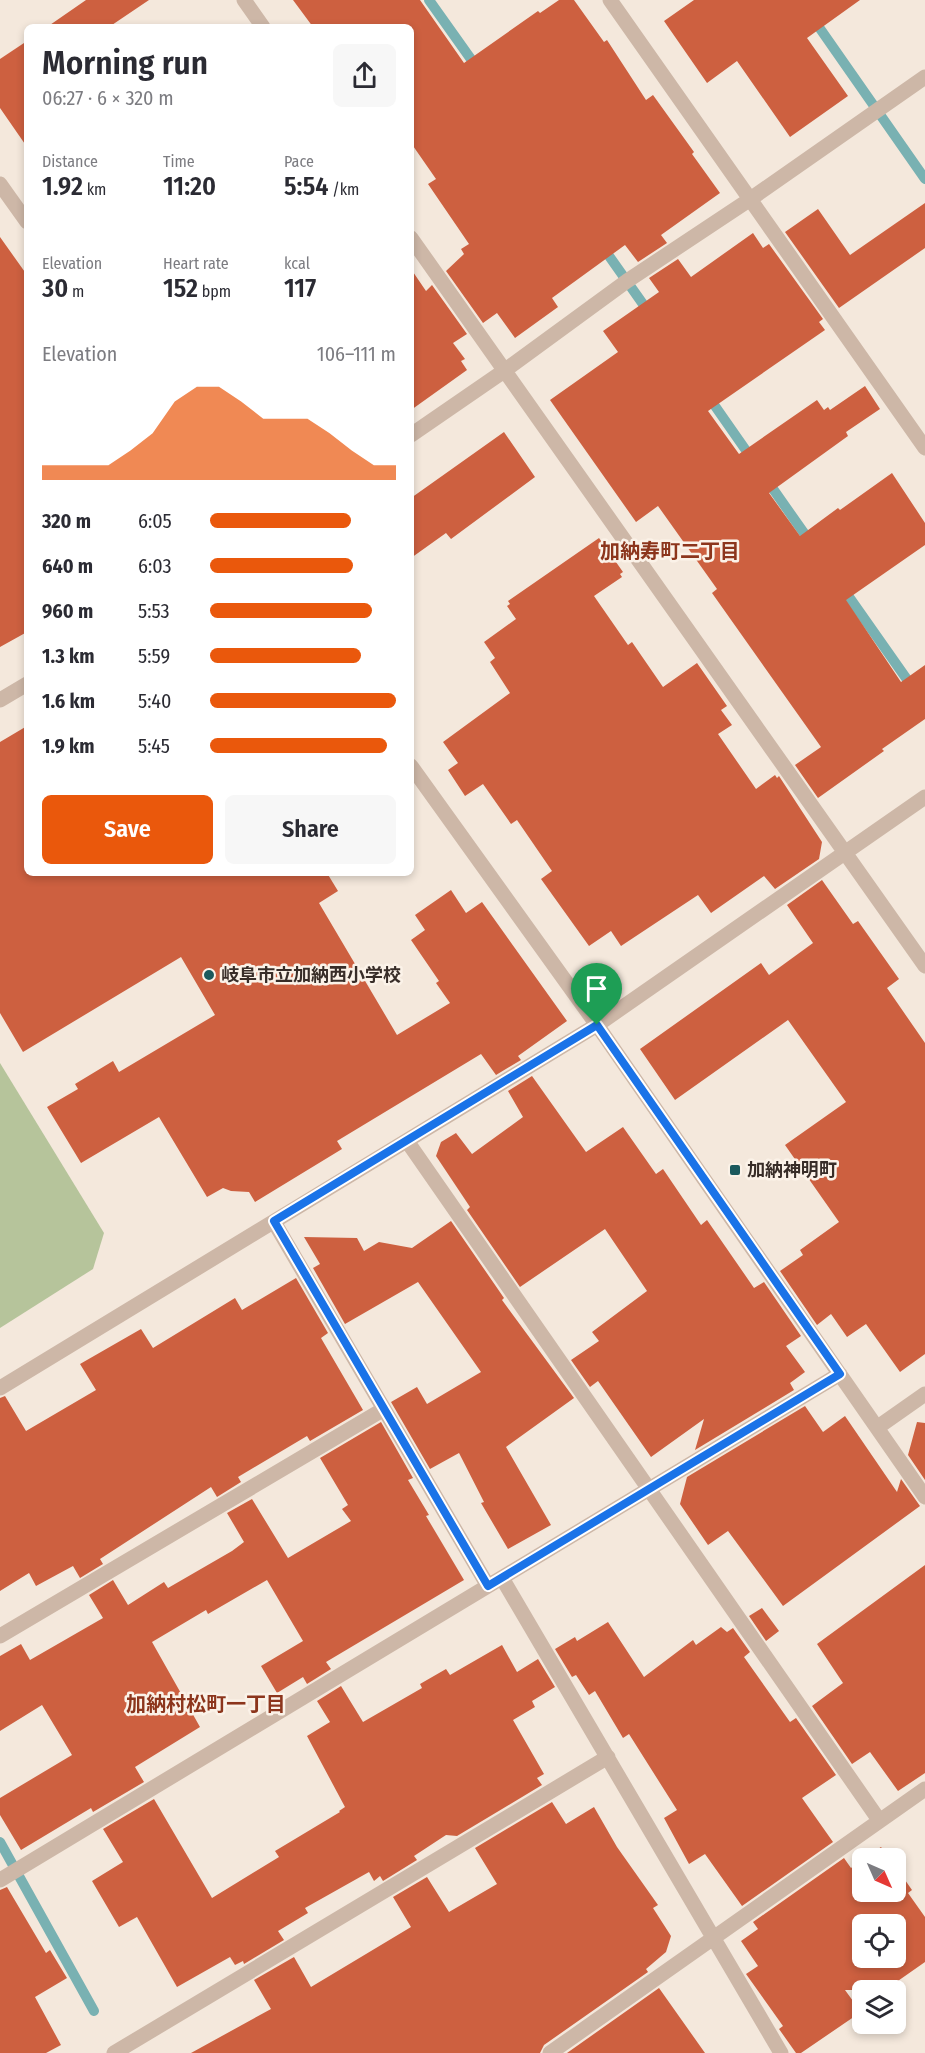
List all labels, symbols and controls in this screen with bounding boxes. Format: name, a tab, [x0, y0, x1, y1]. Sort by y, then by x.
text: Morning run	[42, 43, 208, 83]
button: share	[333, 44, 396, 107]
text: 06:27 · 6 × 320 m	[42, 86, 174, 110]
text: Distance	[42, 152, 98, 171]
text: Time	[163, 152, 195, 171]
text: Pace	[284, 152, 314, 171]
text: 1.92	[42, 171, 83, 202]
text: 11:20	[163, 171, 216, 202]
text: 5:54	[284, 171, 328, 202]
text: km	[83, 180, 106, 199]
text: /km	[328, 180, 359, 199]
text: Elevation	[42, 254, 102, 273]
text: Heart rate	[163, 254, 229, 273]
text: kcal	[284, 254, 310, 273]
text: 30	[42, 273, 68, 304]
text: 152	[163, 273, 198, 304]
text: 117	[284, 273, 316, 304]
text: m	[68, 282, 84, 301]
text: bpm	[198, 282, 231, 301]
text: Elevation	[42, 342, 117, 366]
text: 106–111 m	[317, 342, 396, 366]
text: 320 m	[42, 509, 91, 533]
text: 6:05	[138, 509, 172, 533]
district label: 加納寿町二丁目	[600, 539, 740, 563]
text: 640 m	[42, 554, 93, 578]
text: 6:03	[138, 554, 171, 578]
text: 960 m	[42, 599, 93, 623]
text: 5:53	[138, 599, 170, 623]
text: 1.3 km	[42, 644, 94, 668]
text: 5:59	[138, 644, 170, 668]
text: 1.6 km	[42, 689, 95, 713]
text: 5:40	[138, 689, 171, 713]
text: 1.9 km	[42, 734, 95, 758]
text: 5:45	[138, 734, 170, 758]
button: Save	[42, 795, 213, 864]
button: Share	[225, 795, 396, 864]
pin	[571, 963, 622, 1025]
place label: 岐阜市立加納西小学校	[221, 964, 401, 986]
marker: 岐阜市立加納西小学校	[202, 968, 216, 982]
icon: arrive	[580, 972, 613, 1005]
place label: 加納神明町	[747, 1159, 837, 1181]
marker: 加納神明町	[728, 1163, 742, 1177]
district label: 加納村松町一丁目	[126, 1692, 286, 1716]
north arrow	[852, 1848, 906, 1902]
map controls	[852, 1848, 906, 2034]
button: locate	[852, 1914, 906, 1968]
button: layers	[852, 1980, 906, 2034]

